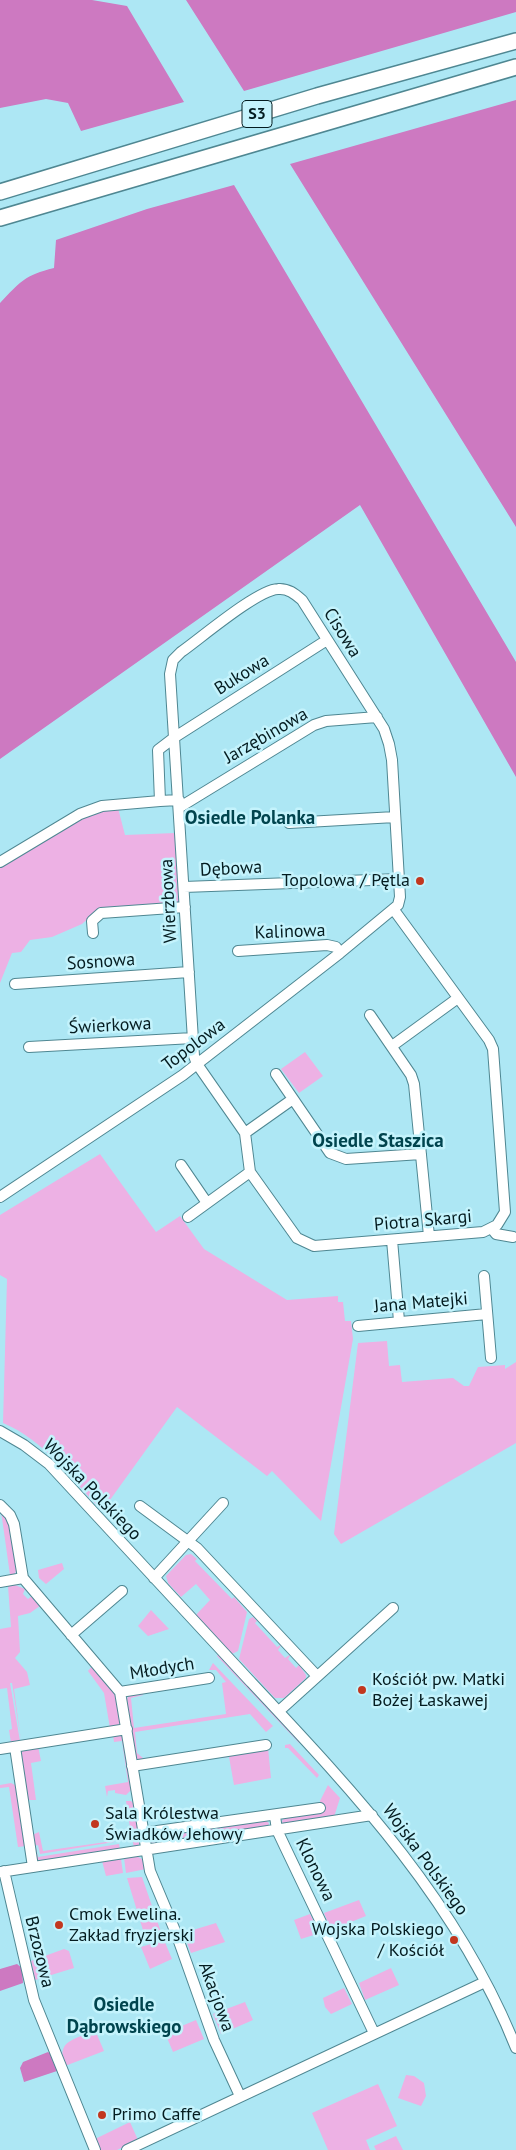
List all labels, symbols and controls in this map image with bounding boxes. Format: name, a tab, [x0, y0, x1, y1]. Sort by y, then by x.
road number: S3	[242, 100, 272, 128]
street label: Cisowa	[318, 604, 366, 662]
street label: Bukowa	[211, 650, 273, 700]
street label: Jarzębinowa	[220, 703, 312, 769]
district label: Osiedle Polanka	[185, 808, 315, 830]
street label: Dębowa	[199, 857, 263, 881]
street label: Wierzbowa	[156, 858, 182, 944]
place label: Topolowa / Pętla	[282, 870, 410, 892]
marker: Topolowa / Pętla	[414, 875, 426, 887]
street label: Kalinowa	[254, 920, 326, 944]
street label: Sosnowa	[66, 949, 136, 975]
street label: Świerkowa	[68, 1013, 152, 1039]
street label: Topolowa	[158, 1014, 230, 1076]
district label: Osiedle Staszica	[312, 1131, 444, 1153]
street label: Piotra Skargi	[373, 1206, 473, 1236]
street label: Jana Matejki	[373, 1288, 469, 1318]
street label: Wojska Polskiego	[38, 1435, 146, 1545]
street label: Młodych	[128, 1653, 196, 1685]
place label: Kościół pw. Matki Bożej Łaskawej	[372, 1669, 505, 1712]
marker: Kościół pw. Matki Bożej Łaskawej	[356, 1684, 368, 1696]
street label: Wojska Polskiego	[377, 1800, 473, 1920]
place label: Sala Królestwa Świadków Jehowy	[105, 1803, 243, 1846]
marker: Sala Królestwa Świadków Jehowy	[89, 1818, 101, 1830]
street label: Klonowa	[291, 1835, 339, 1905]
place label: Cmok Ewelina. Zakład fryzjerski	[69, 1904, 194, 1946]
street label: Brzozowa	[20, 1914, 58, 1990]
marker: Cmok Ewelina. Zakład fryzjerski	[53, 1919, 65, 1931]
place label: Wojska Polskiego / Kościół	[312, 1919, 444, 1962]
marker: Wojska Polskiego / Kościół	[448, 1934, 460, 1946]
street label: Akacjowa	[193, 1959, 239, 2035]
district label: Osiedle Dąbrowskiego	[67, 1995, 181, 2039]
place label: Primo Caffe	[112, 2104, 201, 2126]
marker: Primo Caffe	[96, 2109, 108, 2121]

